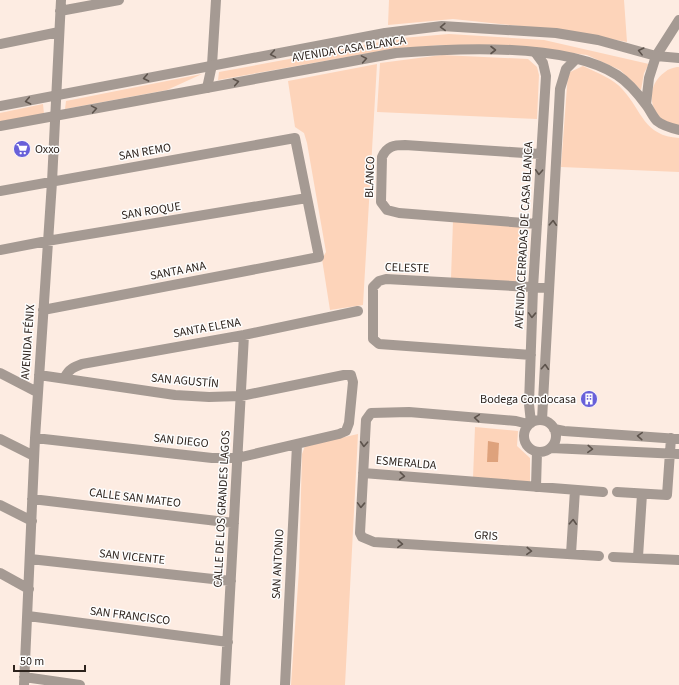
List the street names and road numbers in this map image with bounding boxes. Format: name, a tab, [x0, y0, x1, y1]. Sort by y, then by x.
street label: AVENIDA CASA BLANCA	[291, 32, 408, 66]
street label: SAN REMO	[117, 139, 173, 165]
street label: AVENIDA CERRADAS DE CASA BLANCA	[511, 141, 537, 329]
street label: BLANCO	[361, 156, 379, 198]
street label: SAN ROQUE	[120, 198, 182, 224]
street label: SANTA ANA	[149, 257, 208, 285]
street label: CELESTE	[385, 259, 429, 277]
street label: AVENIDA FÉNIX	[17, 304, 39, 380]
street label: SANTA ELENA	[172, 314, 243, 342]
street label: SAN AGUSTÍN	[150, 370, 220, 392]
street label: SAN DIEGO	[153, 430, 209, 452]
street label: CALLE DE LOS GRANDES LAGOS	[209, 430, 235, 588]
street label: ESMERALDA	[375, 452, 437, 474]
street label: CALLE SAN MATEO	[88, 484, 182, 512]
street label: GRIS	[474, 527, 498, 545]
street label: SAN ANTONIO	[268, 528, 288, 600]
street label: SAN VICENTE	[98, 545, 166, 569]
street label: SAN FRANCISCO	[89, 603, 171, 629]

